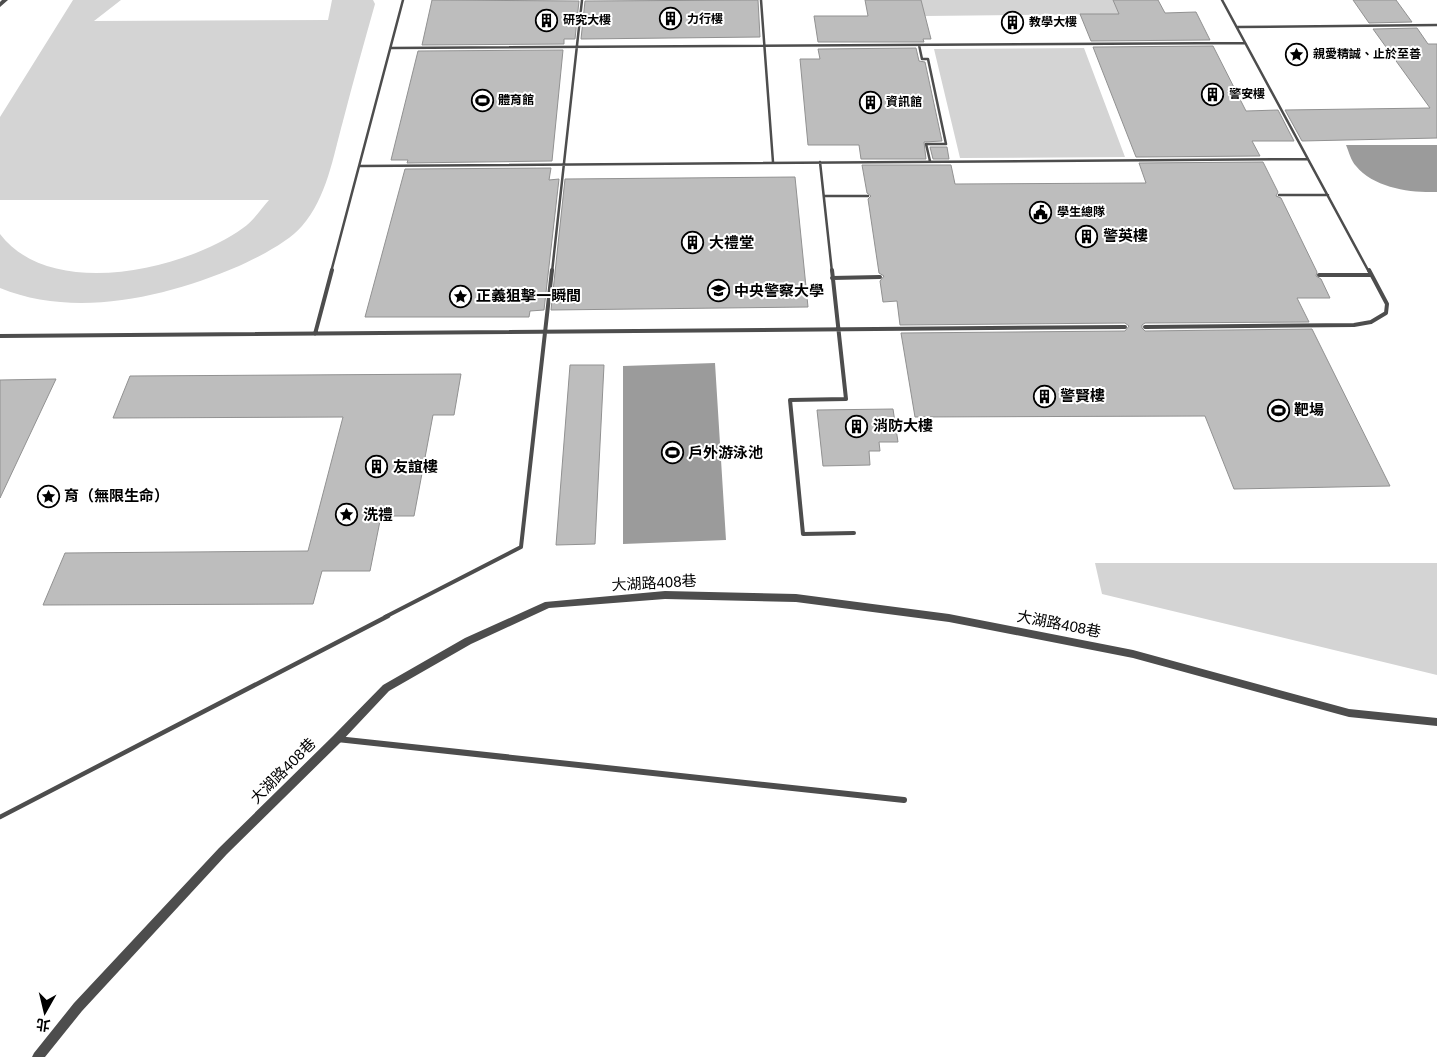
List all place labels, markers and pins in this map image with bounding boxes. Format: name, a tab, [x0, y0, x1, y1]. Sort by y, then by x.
building icon: 力行樓	[659, 7, 683, 31]
building icon: 研究大樓	[535, 8, 559, 32]
building icon: 教學大樓	[1001, 10, 1025, 34]
place label: 力行樓	[687, 12, 723, 26]
place label: 研究大樓	[563, 13, 611, 27]
place label: 教學大樓	[1029, 15, 1077, 29]
place icon: 親愛精誠、止於至善	[1285, 42, 1309, 66]
place label: 親愛精誠、止於至善	[1313, 47, 1421, 61]
building icon: 警安樓	[1201, 82, 1225, 106]
place label: 警安樓	[1229, 87, 1265, 101]
sports icon: 體育館	[470, 88, 494, 112]
building icon: 資訊館	[858, 90, 882, 114]
place label: 體育館	[498, 93, 534, 107]
place label: 資訊館	[886, 95, 922, 109]
public building icon: 學生總隊	[1029, 200, 1053, 224]
place label: 學生總隊	[1057, 205, 1105, 219]
building icon: 警英樓	[1075, 224, 1099, 248]
place label: 警英樓	[1103, 227, 1148, 244]
building icon: 大禮堂	[681, 231, 705, 255]
place label: 大禮堂	[709, 234, 754, 251]
school or university icon: 中央警察大學	[706, 279, 730, 303]
place label: 中央警察大學	[734, 282, 824, 299]
place icon: 正義狙擊一瞬間	[448, 284, 472, 308]
place label: 正義狙擊一瞬間	[476, 287, 581, 304]
building icon: 警賢樓	[1032, 384, 1056, 408]
place label: 警賢樓	[1060, 387, 1105, 404]
sports icon: 靶場	[1266, 398, 1290, 422]
place label: 靶場	[1294, 401, 1324, 418]
building icon: 消防大樓	[845, 414, 869, 438]
place label: 消防大樓	[873, 417, 933, 434]
sports icon: 戶外游泳池	[660, 441, 684, 465]
place label: 戶外游泳池	[688, 444, 763, 461]
building icon: 友誼樓	[365, 455, 389, 479]
place label: 友誼樓	[393, 458, 438, 475]
place icon: 育（無限生命）	[36, 484, 60, 508]
place label: 育（無限生命）	[64, 487, 169, 504]
place icon: 洗禮	[335, 503, 359, 527]
place label: 洗禮	[363, 506, 393, 523]

